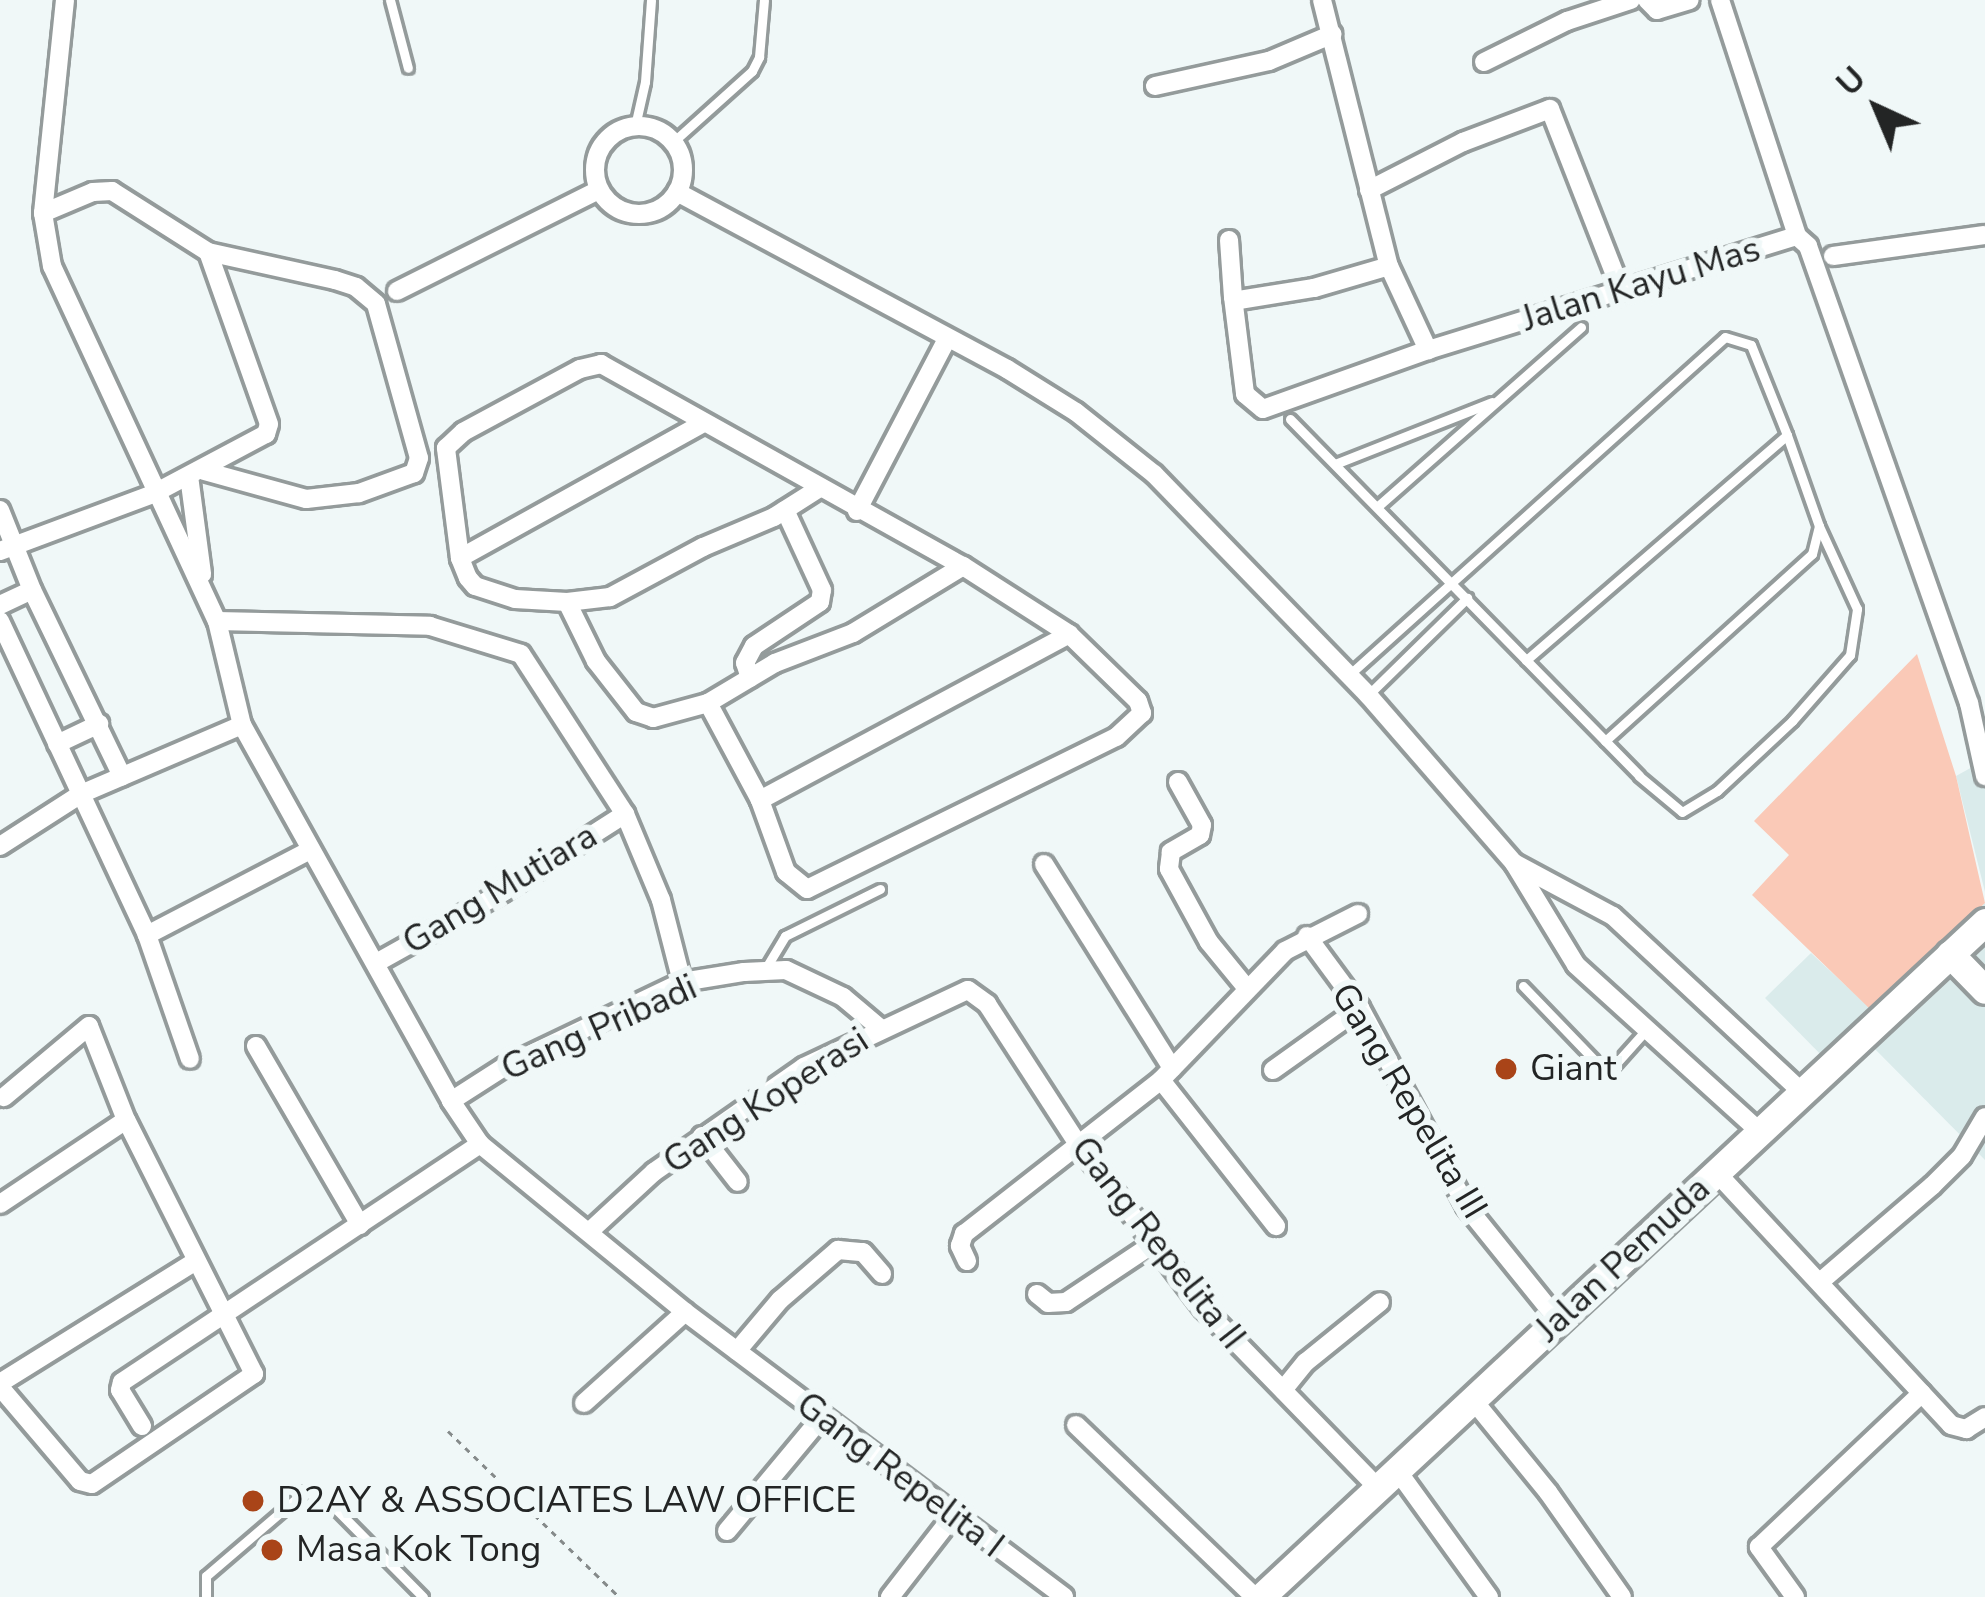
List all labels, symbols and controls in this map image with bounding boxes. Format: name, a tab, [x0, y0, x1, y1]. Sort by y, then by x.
north arrow	[1817, 48, 1937, 168]
text: U	[1827, 57, 1876, 106]
street label: Jalan Kayu Mas	[1517, 227, 1765, 341]
street label: Gang Mutiara	[395, 814, 605, 964]
street label: Gang Pribadi	[495, 966, 703, 1090]
street label: Gang Repelita III	[1322, 976, 1496, 1226]
street label: Gang Koperasi	[655, 1019, 877, 1183]
place label: Giant	[1530, 1047, 1617, 1091]
marker: Giant	[1493, 1056, 1519, 1082]
street label: Gang Repelita II	[1062, 1128, 1254, 1358]
street label: Jalan Pemuda	[1527, 1167, 1719, 1351]
street label: Gang Repelita I	[788, 1383, 1012, 1567]
place label: D2AY & ASSOCIATES LAW OFFICE	[277, 1479, 856, 1523]
marker: D2AY & ASSOCIATES LAW OFFICE	[240, 1488, 266, 1514]
place label: Masa Kok Tong	[296, 1528, 541, 1572]
marker: Masa Kok Tong	[259, 1537, 285, 1563]

